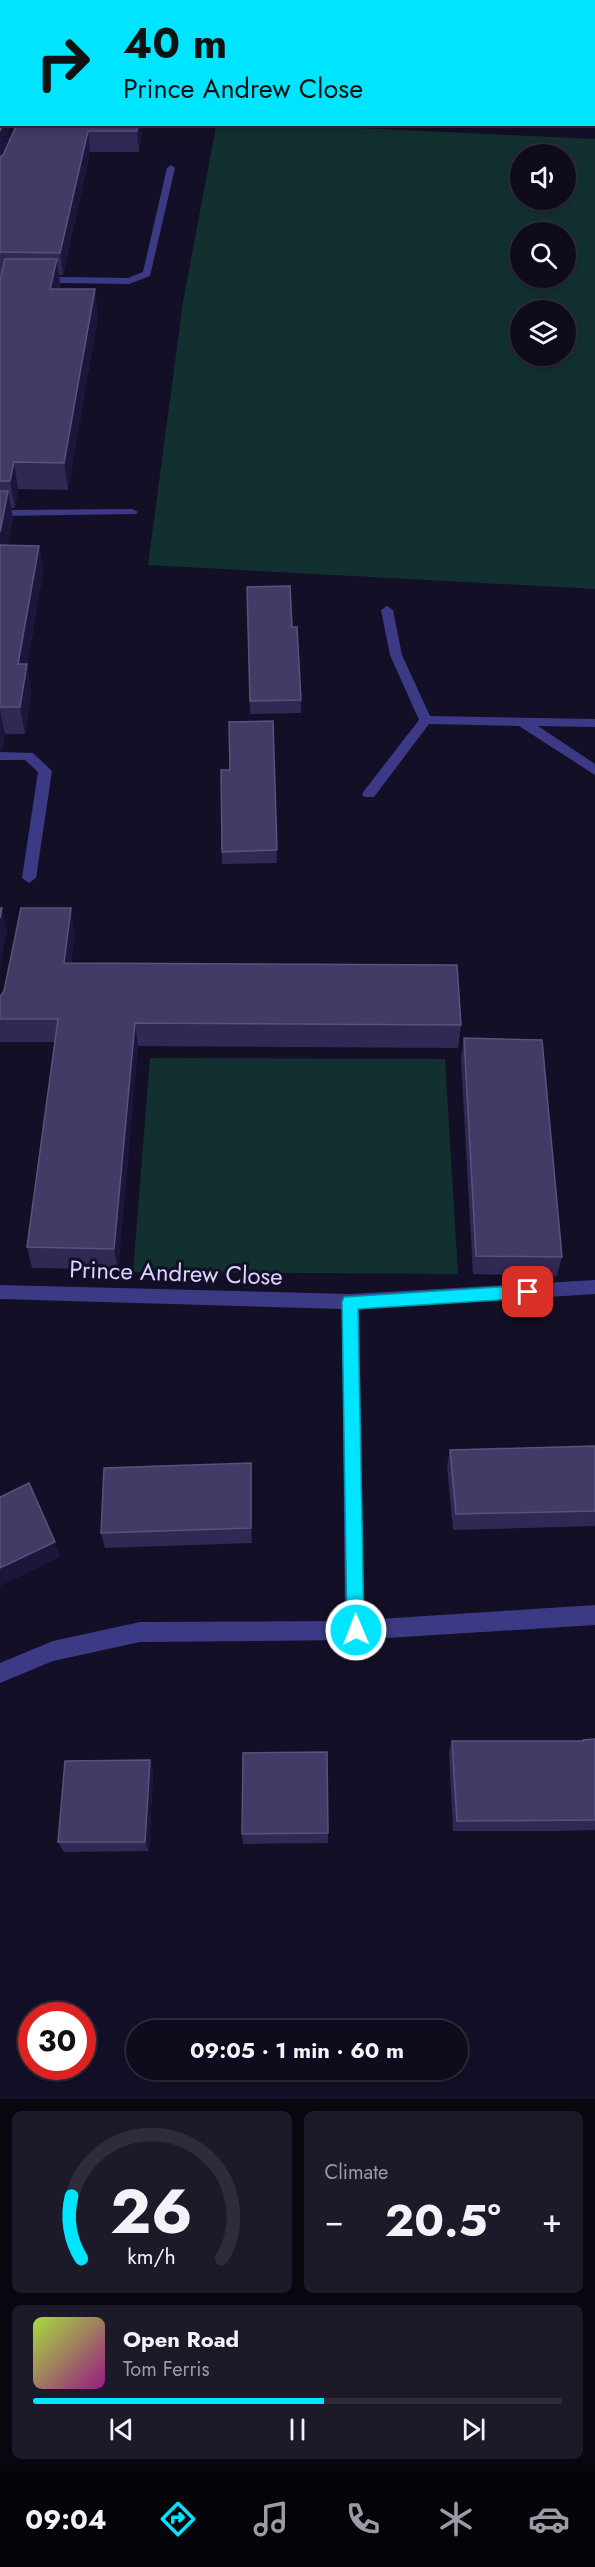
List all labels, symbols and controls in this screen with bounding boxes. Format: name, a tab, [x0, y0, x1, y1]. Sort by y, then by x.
text: 40 m	[123, 13, 227, 74]
icon: right	[24, 24, 102, 102]
text: Prince Andrew Close	[123, 69, 363, 108]
map controls	[510, 144, 576, 366]
button: sound	[510, 144, 576, 210]
button: search	[510, 222, 576, 288]
button: layers	[510, 300, 576, 366]
street label: Prince Andrew Close	[69, 1251, 283, 1294]
pin	[502, 1266, 553, 1317]
icon: arrive	[511, 1275, 544, 1308]
position arrow	[324, 1598, 388, 1662]
speed limit sign: 30	[18, 2002, 96, 2080]
text: 09:05 · 1 min · 60 m	[190, 2034, 404, 2066]
text: Climate	[325, 2158, 388, 2187]
text: 26	[110, 2166, 193, 2256]
text: 20.5°	[385, 2188, 501, 2253]
text: −	[325, 2197, 344, 2244]
text: +	[542, 2197, 562, 2244]
text: km/h	[128, 2241, 176, 2272]
text: Open Road	[123, 2323, 239, 2355]
text: Tom Ferris	[123, 2355, 210, 2384]
icon: previous	[105, 2413, 138, 2446]
icon: pause	[281, 2413, 314, 2446]
icon: next	[457, 2413, 490, 2446]
icon: directions	[157, 2498, 199, 2540]
icon: music	[250, 2498, 292, 2540]
icon: phone	[342, 2498, 384, 2540]
icon: climate	[435, 2498, 477, 2540]
icon: car	[528, 2498, 570, 2540]
text: 09:04	[25, 2500, 107, 2539]

